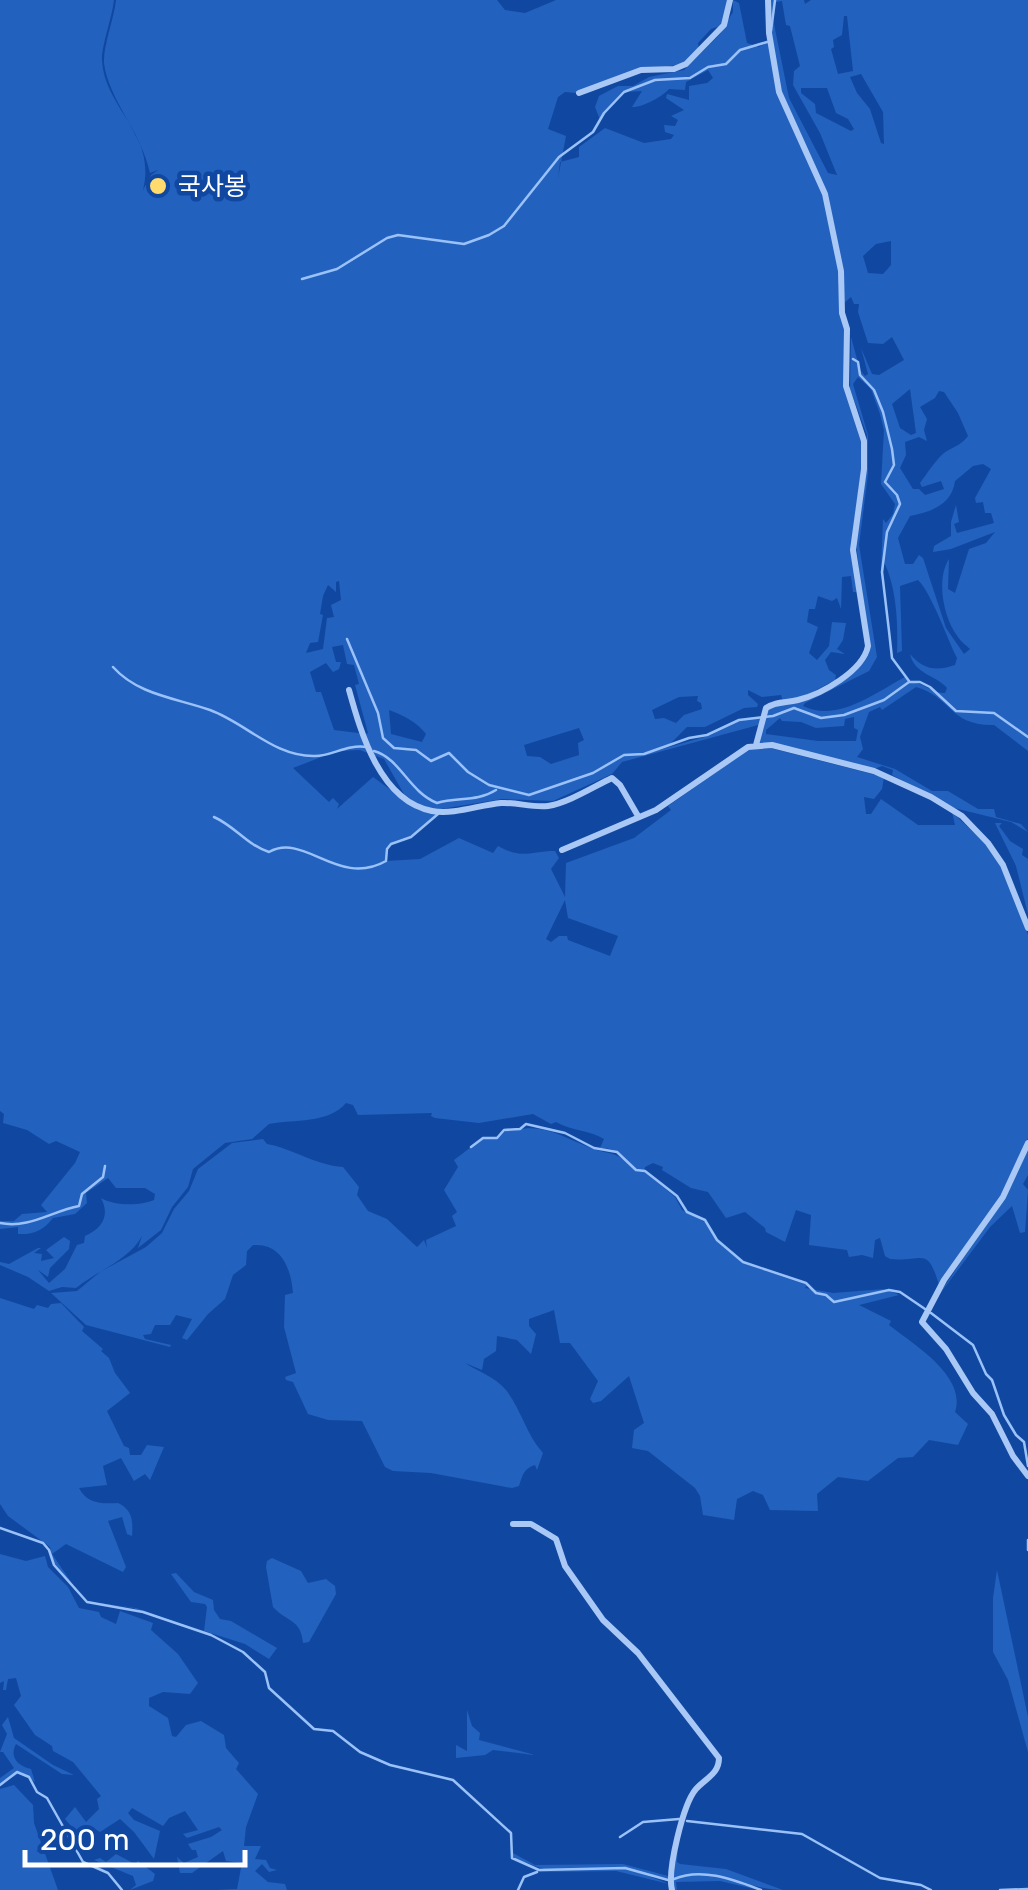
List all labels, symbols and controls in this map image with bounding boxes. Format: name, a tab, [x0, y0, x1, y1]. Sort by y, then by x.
place label: 국사봉	[178, 172, 247, 201]
marker: 국사봉	[147, 175, 169, 197]
scale bar	[25, 1805, 245, 1867]
text: 200 m	[40, 1822, 130, 1858]

